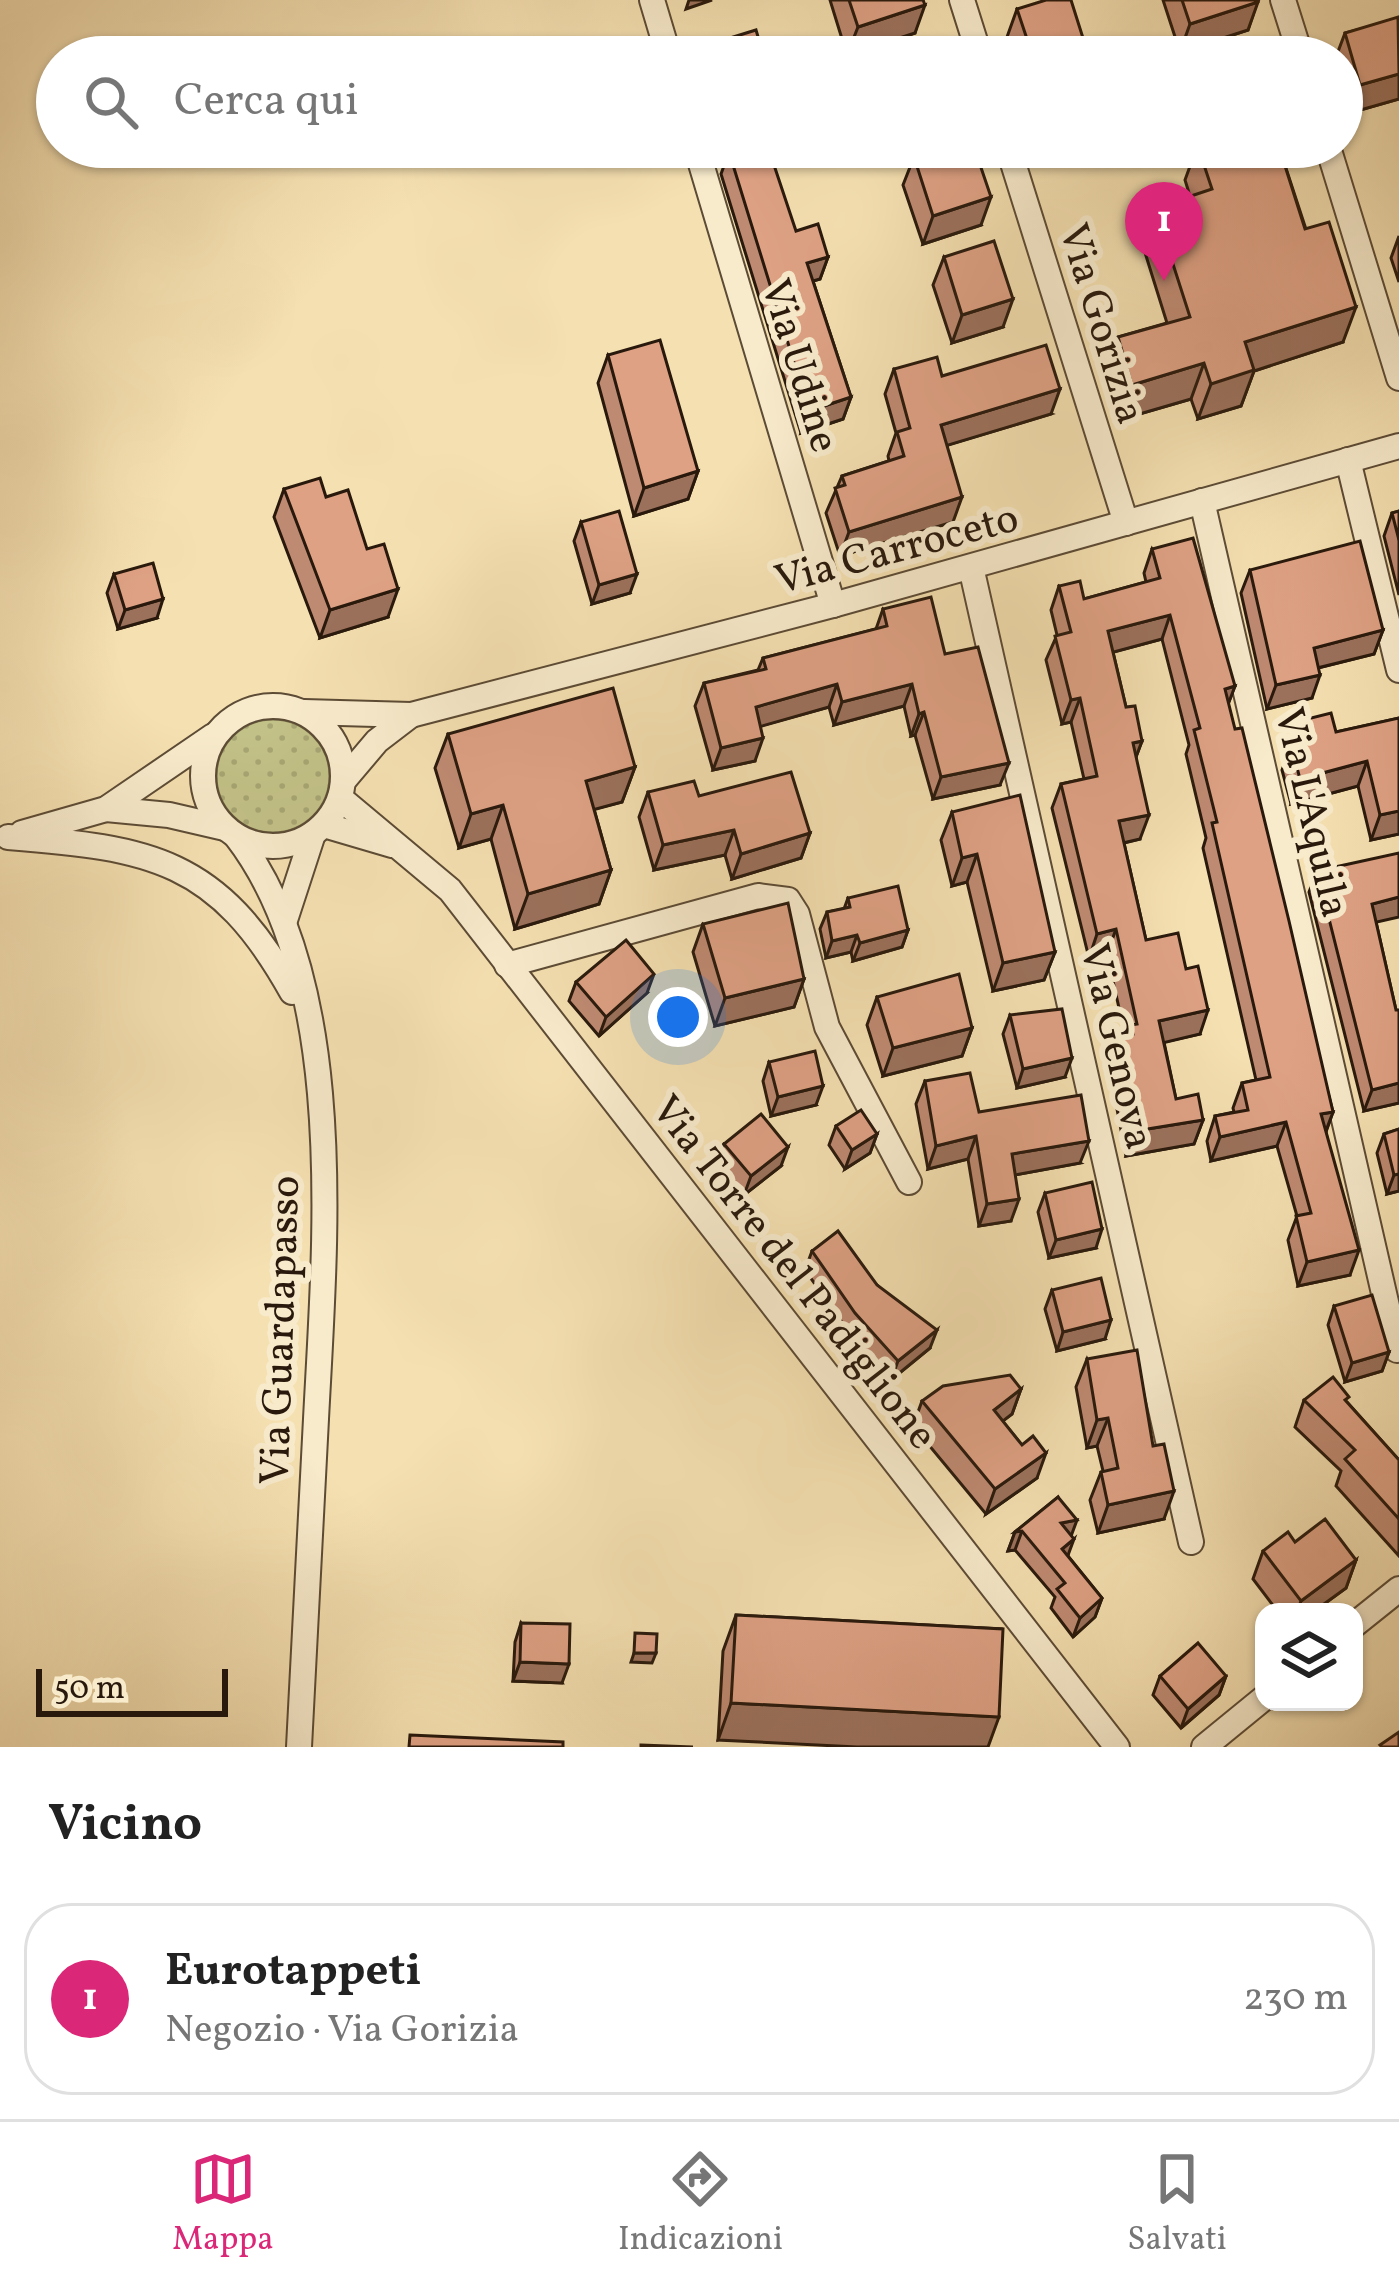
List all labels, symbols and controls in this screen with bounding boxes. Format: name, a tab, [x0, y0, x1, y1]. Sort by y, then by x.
search box	[36, 36, 1363, 168]
icon: search	[78, 69, 144, 135]
text: Cerca qui	[174, 71, 359, 134]
pin: 1	[1125, 182, 1203, 281]
street label: Via Gorizia	[1041, 217, 1158, 432]
street label: Via Udine	[743, 272, 852, 460]
street label: Via Carroceto	[769, 491, 1025, 612]
street label: Via L'Aquila	[1257, 702, 1362, 924]
street label: Via Genova	[1062, 938, 1167, 1156]
your location	[648, 987, 708, 1047]
street label: Via Torre del Padiglione	[635, 1084, 950, 1463]
street label: Via Guardapasso	[248, 1174, 317, 1486]
map controls	[1255, 1603, 1363, 1711]
button: layers	[1255, 1603, 1363, 1711]
scale bar	[36, 1663, 228, 1716]
text: 50 m	[54, 1667, 125, 1713]
text: Vicino	[48, 1790, 202, 1861]
text: Eurotappeti	[165, 1941, 421, 2004]
text: 1	[82, 1972, 98, 2026]
text: 230 m	[1243, 1972, 1348, 2026]
text: Negozio · Via Gorizia	[165, 2004, 519, 2058]
tab: Mappa	[172, 2146, 274, 2264]
tab: Indicazioni	[618, 2146, 783, 2264]
tab: Salvati	[1127, 2146, 1227, 2264]

